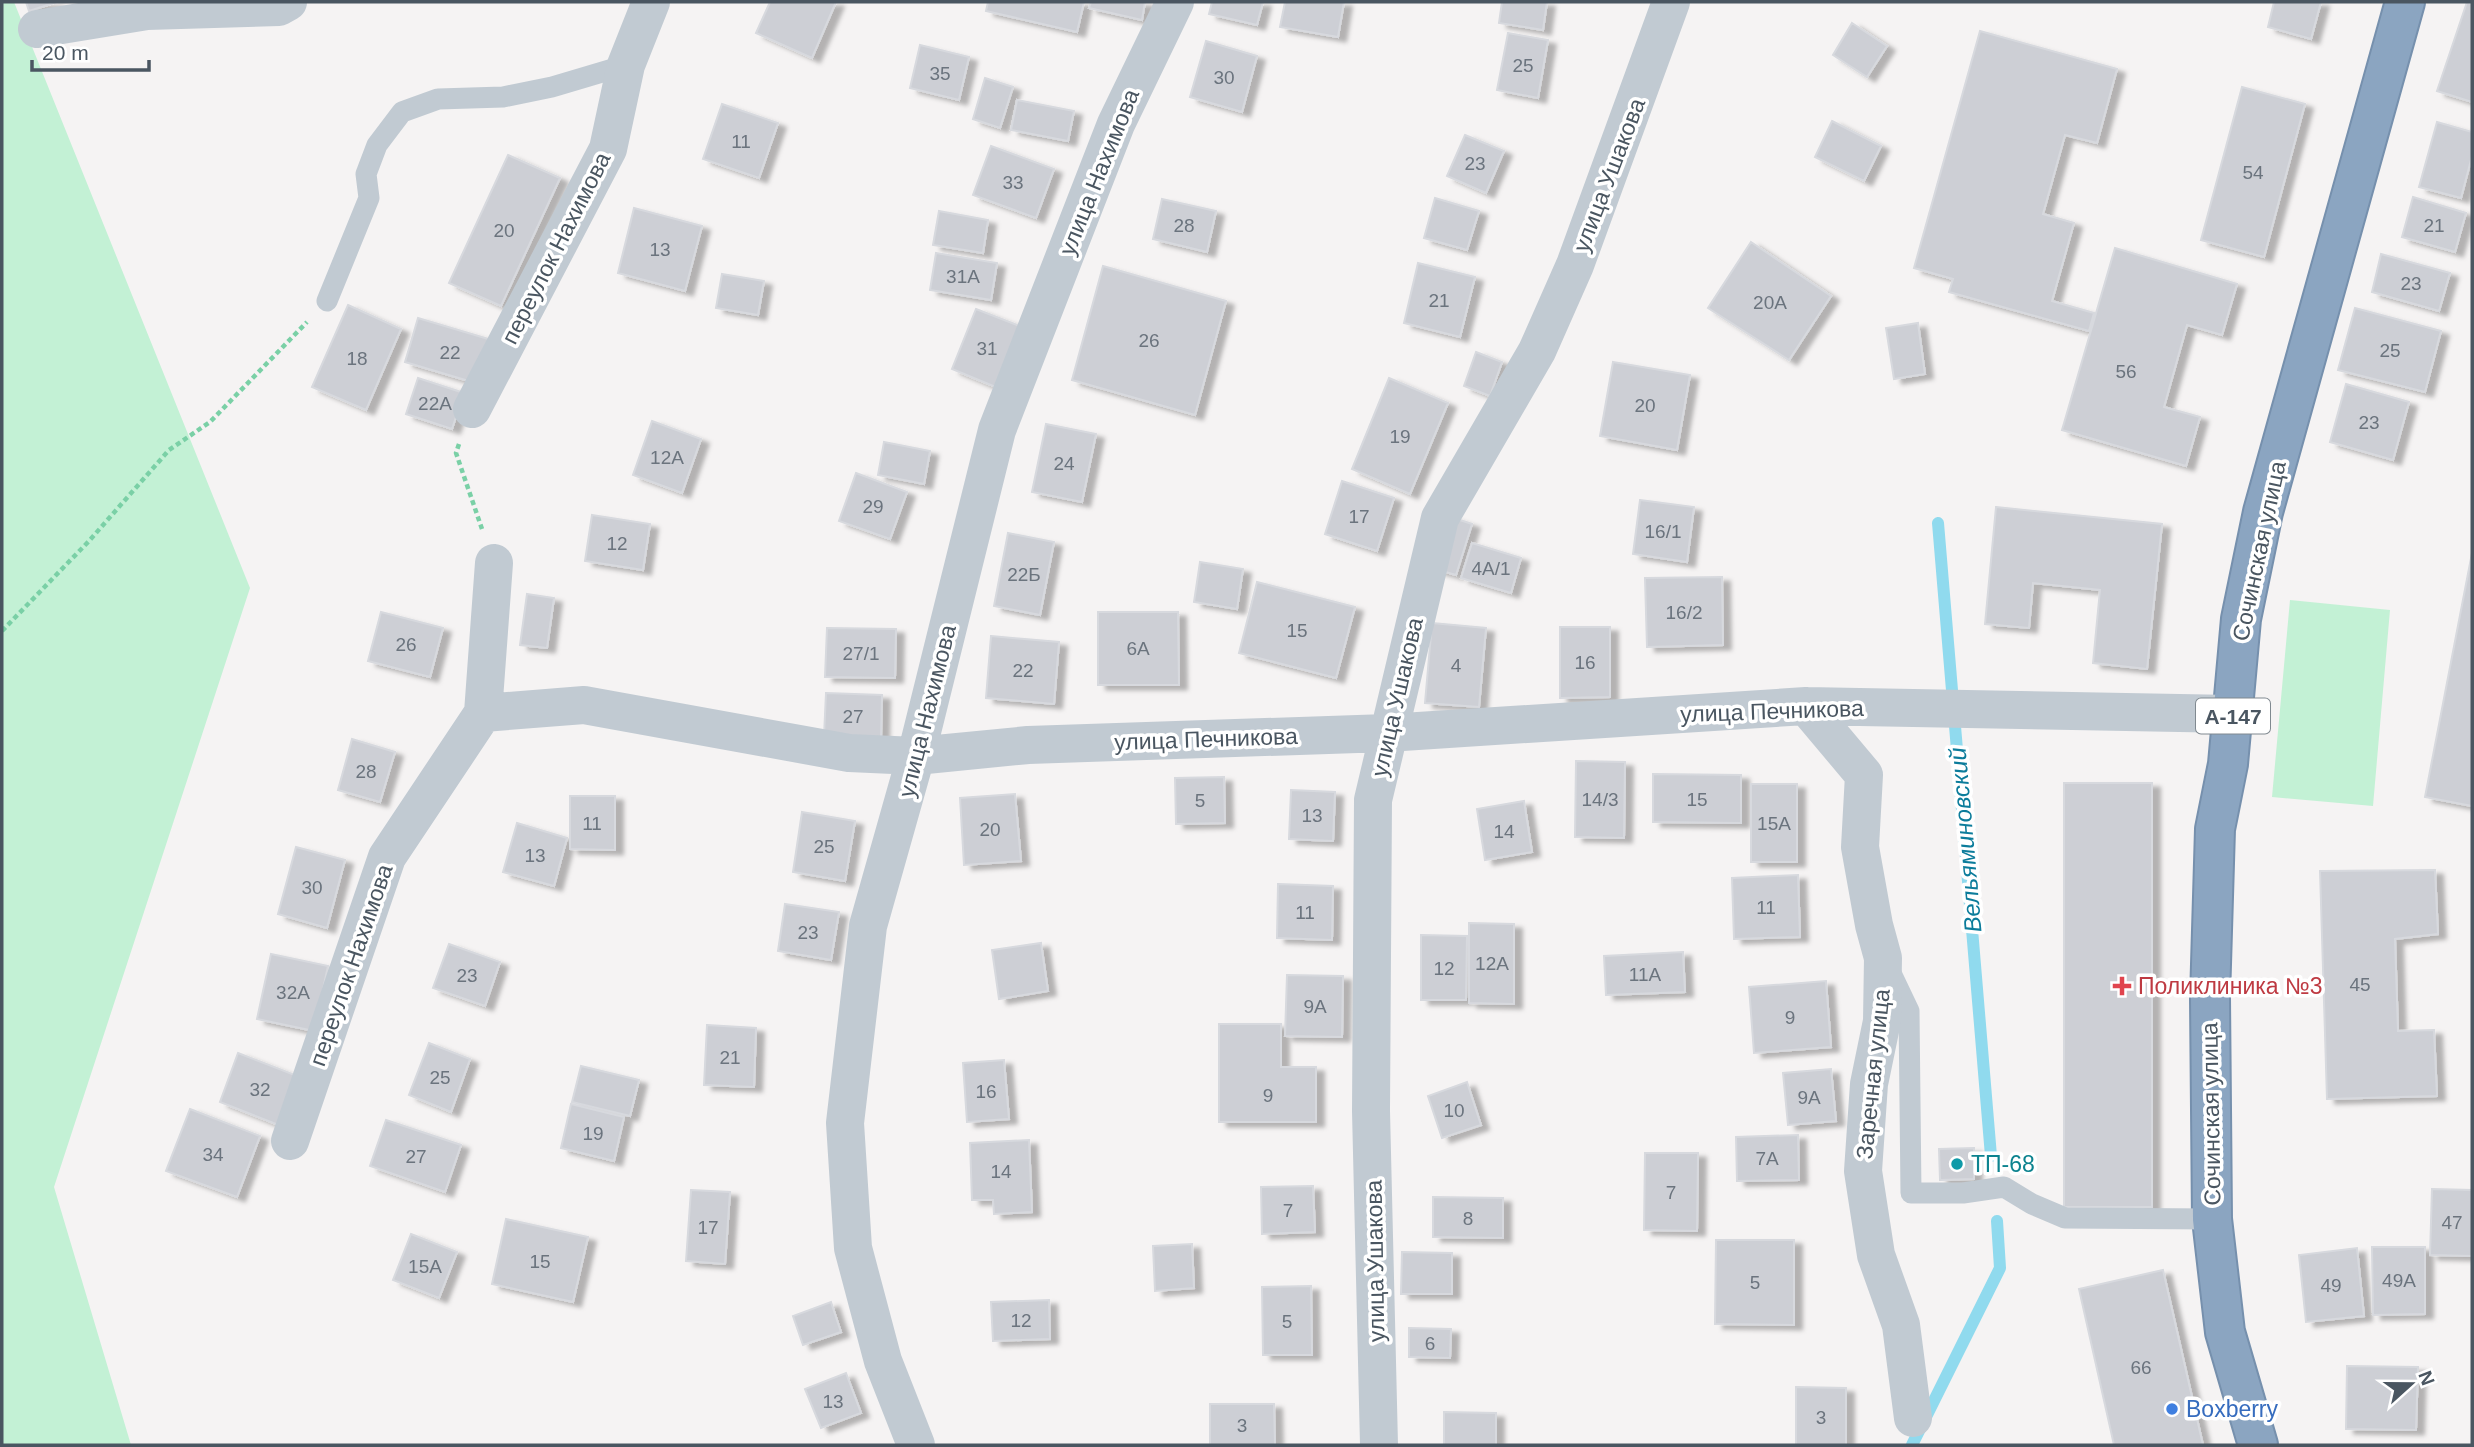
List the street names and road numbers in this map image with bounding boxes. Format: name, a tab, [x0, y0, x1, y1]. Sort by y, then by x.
street label: улица Нахимова	[1054, 85, 1144, 259]
street label: улица Ушакова	[1568, 94, 1650, 255]
street label: переулок Нахимова	[496, 148, 616, 348]
street label: Сочинская улица	[2227, 458, 2291, 643]
street label: улица Ушакова	[1366, 615, 1428, 779]
street label: улица Нахимова	[893, 622, 961, 800]
street label: улица Печникова	[1680, 695, 1864, 727]
road number: А-147	[2196, 698, 2270, 734]
street label: улица Печникова	[1114, 723, 1298, 755]
street label: переулок Нахимова	[304, 861, 398, 1069]
street label: Заречная улица	[1851, 987, 1895, 1160]
street label: Сочинская улица	[2196, 1022, 2226, 1206]
street label: улица Ушакова	[1361, 1179, 1389, 1342]

